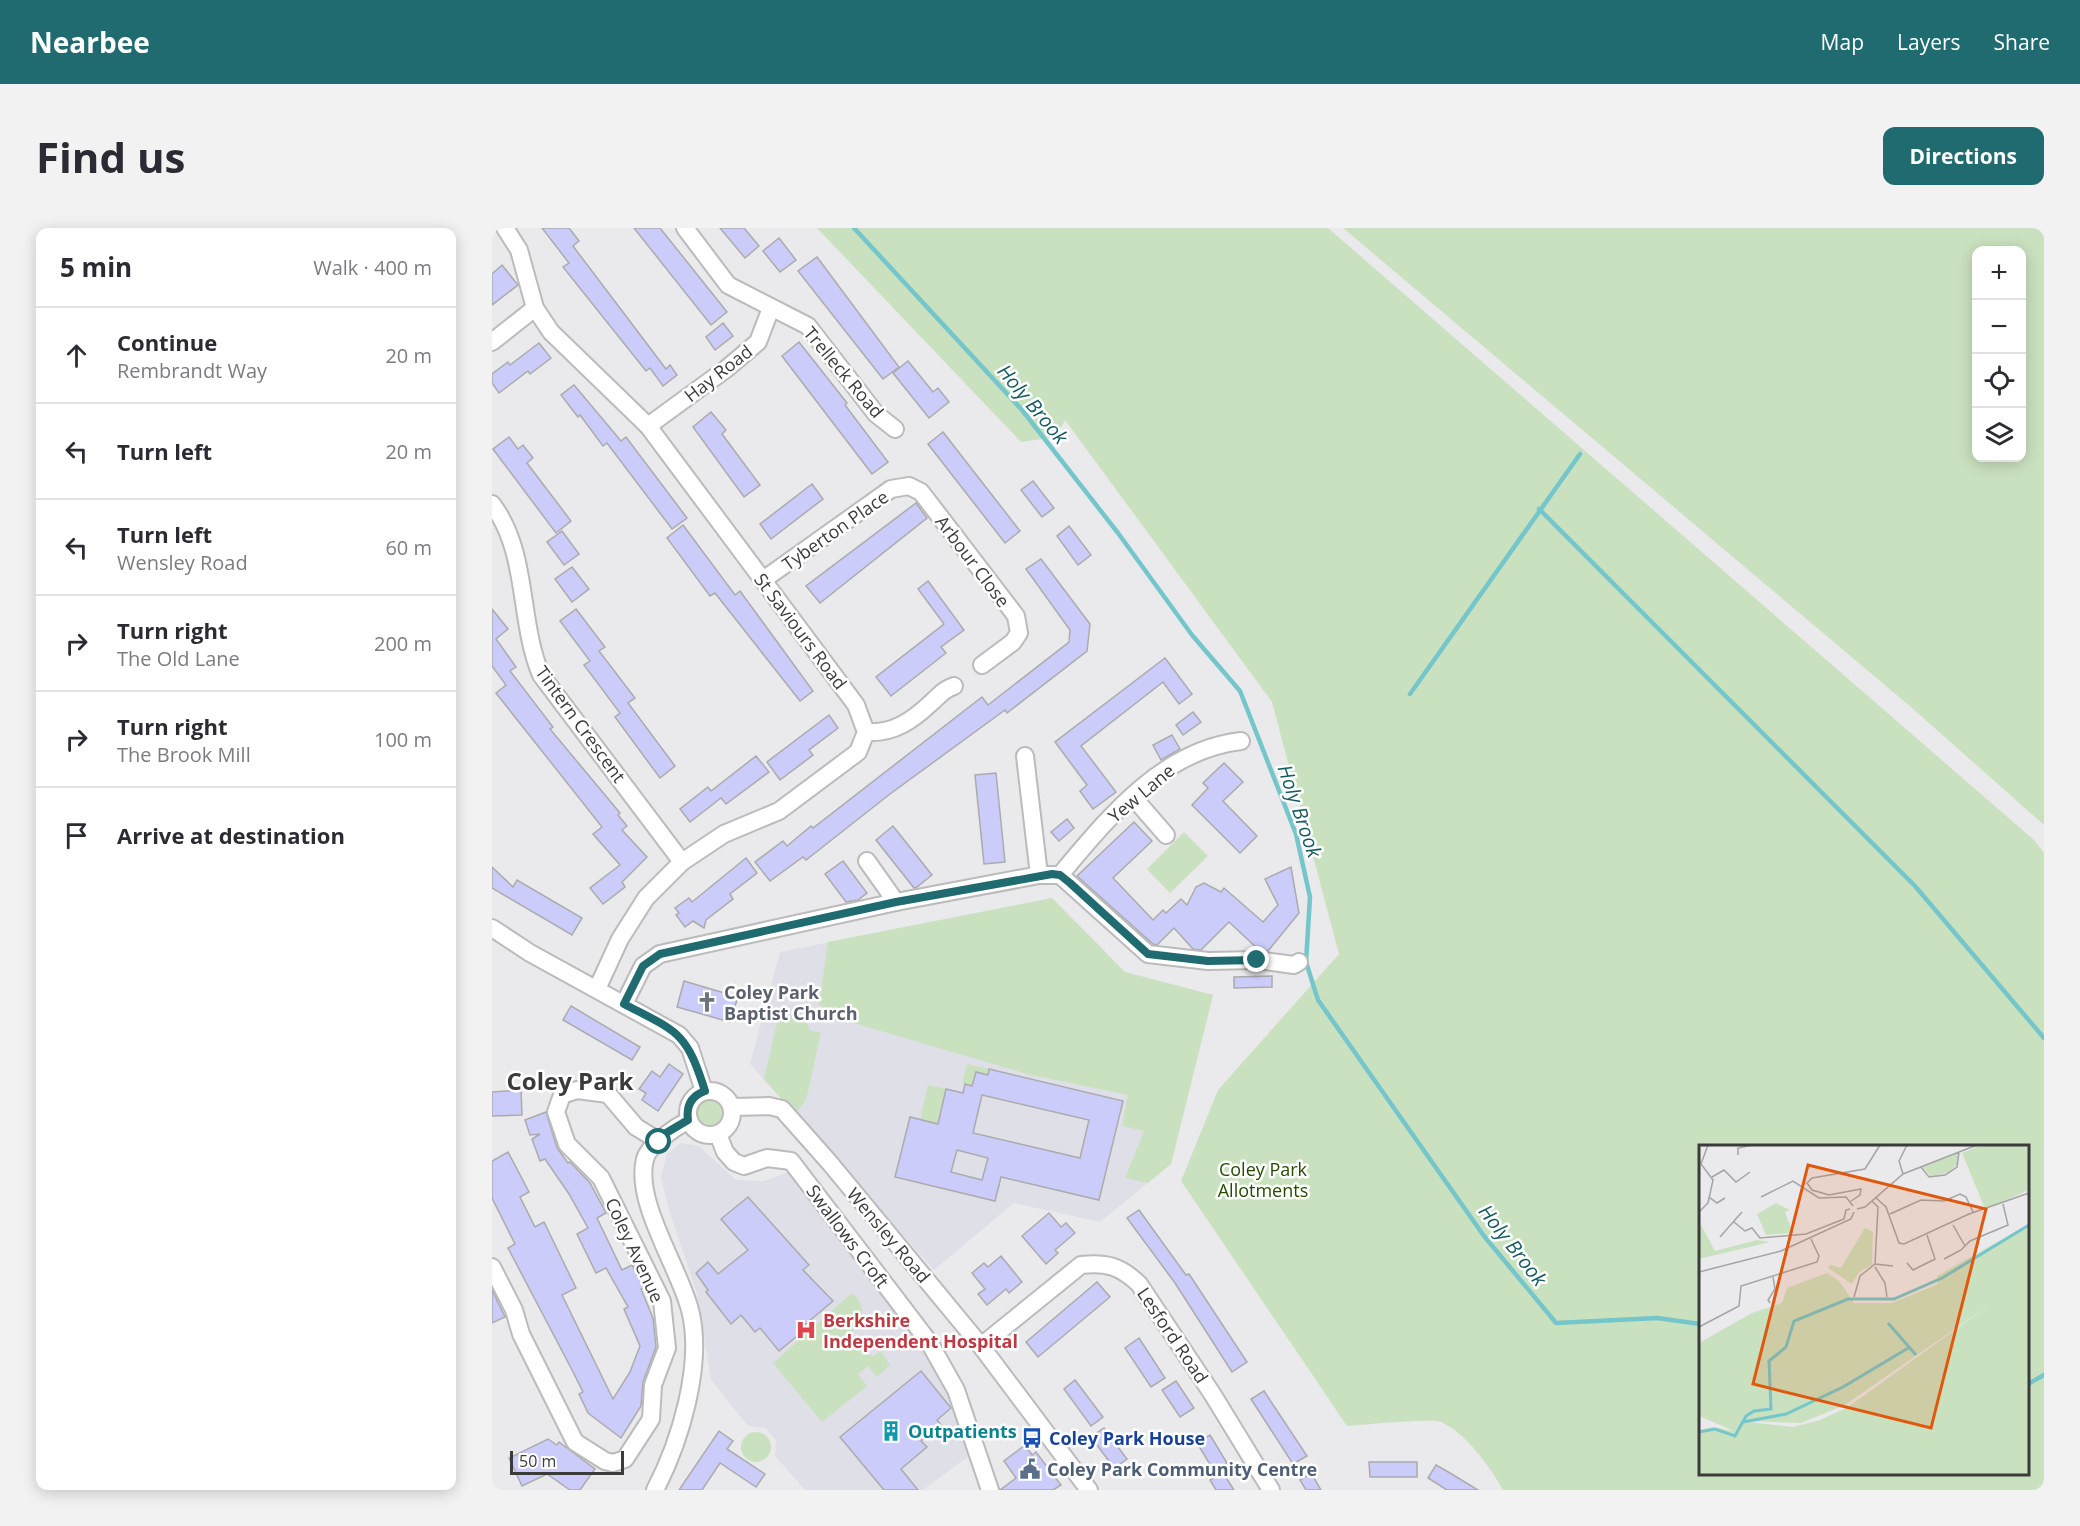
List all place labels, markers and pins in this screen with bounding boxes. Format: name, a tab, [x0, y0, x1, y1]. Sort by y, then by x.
place label: Coley Park Baptist Church	[724, 980, 858, 1025]
church icon: Coley Park Baptist Church	[695, 990, 719, 1014]
place label: Berkshire Independent Hospital	[823, 1308, 1018, 1353]
hospital icon: Berkshire Independent Hospital	[794, 1318, 818, 1342]
building icon: Outpatients	[879, 1419, 903, 1443]
place label: Outpatients	[908, 1419, 1017, 1443]
bus stop icon: Coley Park House	[1020, 1426, 1044, 1450]
place label: Coley Park House	[1049, 1426, 1205, 1450]
public building icon: Coley Park Community Centre	[1018, 1457, 1042, 1481]
place label: Coley Park Community Centre	[1047, 1457, 1317, 1481]

